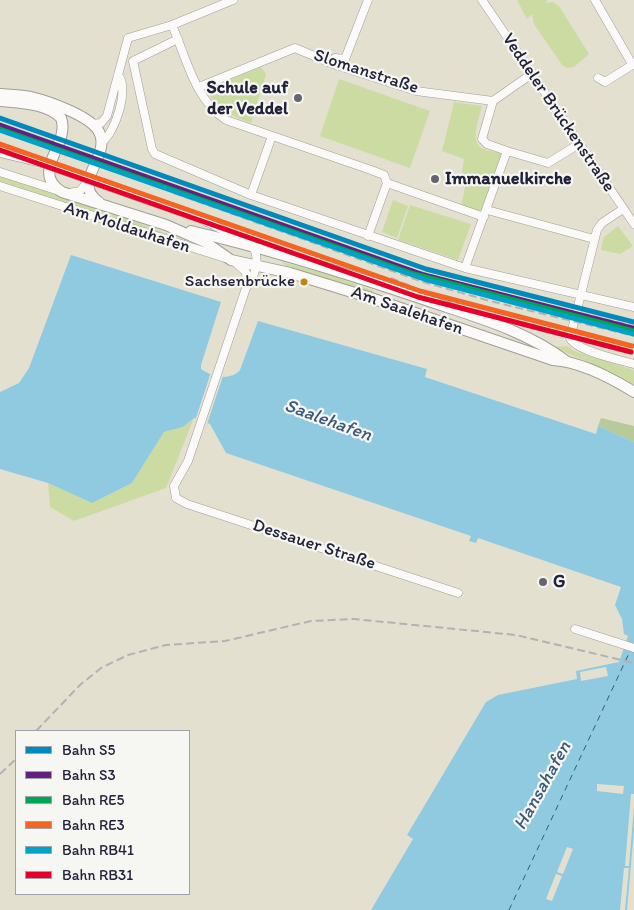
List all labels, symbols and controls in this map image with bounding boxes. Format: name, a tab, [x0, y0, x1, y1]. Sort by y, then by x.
street label: Veddeler Brückenstraße	[497, 29, 619, 197]
street label: Slomanstraße	[311, 45, 421, 99]
place label: Schule auf der Veddel	[207, 77, 288, 120]
marker: Schule auf der Veddel	[292, 92, 304, 104]
place label: Immanuelkirche	[445, 168, 572, 190]
marker: Immanuelkirche	[429, 173, 441, 185]
street label: Am Moldauhafen	[61, 197, 193, 259]
place label: Sachsenbrücke	[185, 272, 295, 292]
marker: Sachsenbrücke	[299, 277, 309, 287]
street label: Am Saalehafen	[348, 282, 466, 340]
water label: Saalehafen	[281, 395, 375, 447]
street label: Dessauer Straße	[250, 515, 378, 575]
place label: G	[553, 571, 565, 593]
marker: G	[537, 576, 549, 588]
legend	[15, 730, 190, 895]
water label: Hansahafen	[509, 738, 577, 834]
text: Bahn S5	[62, 741, 115, 759]
text: Bahn S3	[62, 766, 116, 784]
text: Bahn RE5	[62, 791, 124, 809]
text: Bahn RE3	[62, 816, 125, 834]
text: Bahn RB41	[62, 841, 134, 859]
text: Bahn RB31	[62, 866, 133, 884]

